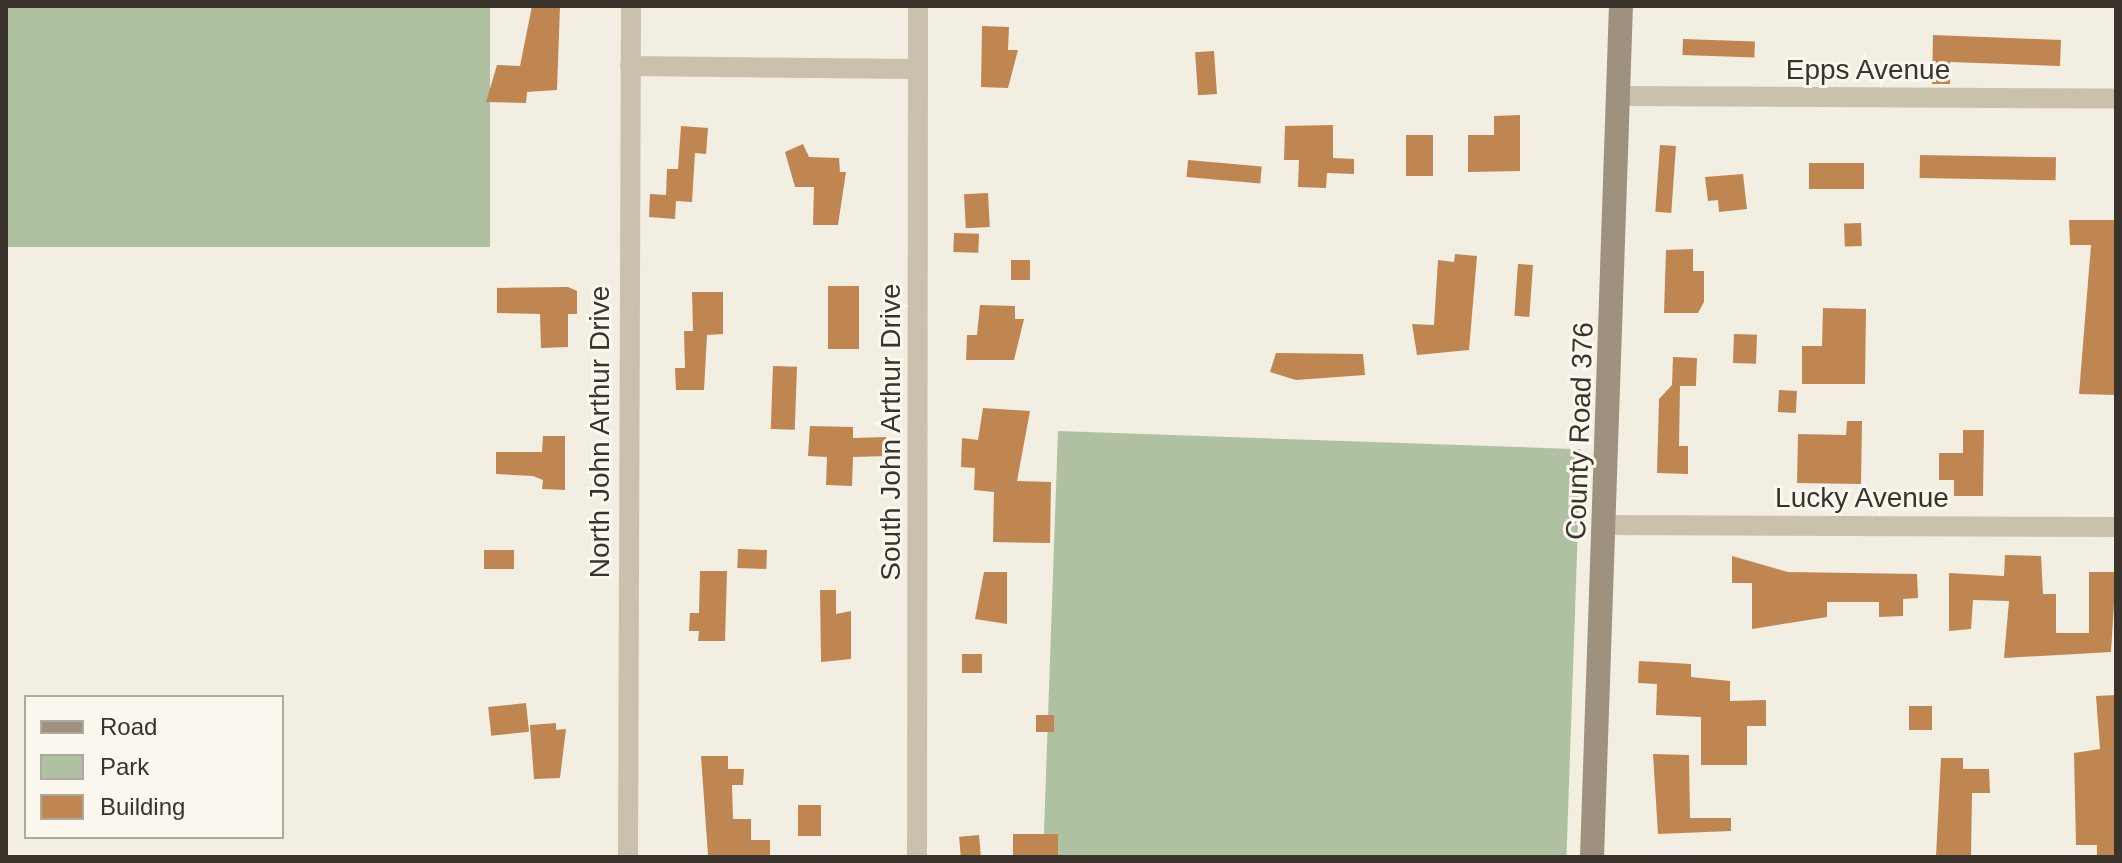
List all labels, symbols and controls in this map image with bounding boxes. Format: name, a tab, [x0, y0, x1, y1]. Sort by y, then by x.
street label: Epps Avenue	[1785, 53, 1951, 87]
street label: South John Arthur Drive	[874, 283, 908, 581]
street label: North John Arthur Drive	[583, 285, 617, 579]
street label: County Road 376	[1559, 322, 1601, 540]
street label: Lucky Avenue	[1774, 481, 1950, 515]
legend	[24, 695, 284, 839]
text: Road	[100, 713, 157, 740]
text: Park	[100, 753, 149, 780]
text: Building	[100, 793, 185, 820]

